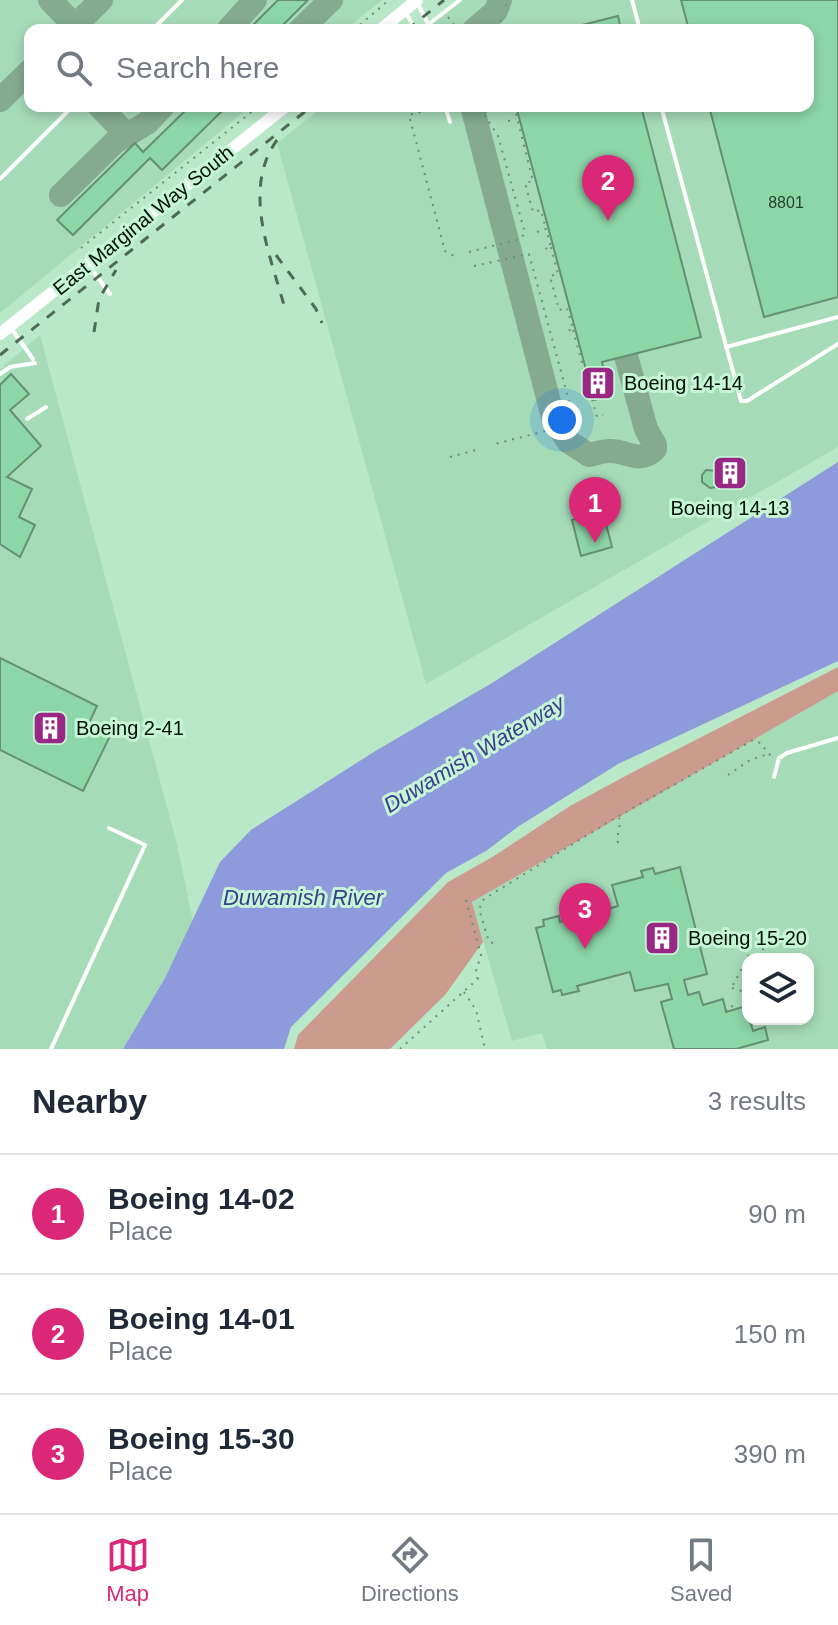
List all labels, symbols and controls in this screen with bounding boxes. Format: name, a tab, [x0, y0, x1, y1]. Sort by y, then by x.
search box	[24, 24, 814, 112]
icon: search	[52, 46, 96, 90]
text: Search here	[116, 51, 279, 84]
street label: East Marginal Way South	[49, 141, 237, 299]
pin: 2	[582, 155, 634, 221]
house number: 8801	[768, 194, 804, 211]
building icon: Boeing 14-14	[579, 364, 617, 402]
place label: Boeing 14-14	[624, 372, 743, 394]
your location	[542, 400, 582, 440]
building icon: Boeing 14-13	[711, 454, 749, 492]
pin: 1	[569, 477, 621, 543]
place label: Boeing 14-13	[671, 497, 789, 519]
water label: Duwamish Waterway	[379, 689, 571, 818]
building icon: Boeing 2-41	[31, 709, 69, 747]
place label: Boeing 2-41	[76, 717, 184, 739]
pin: 3	[559, 883, 611, 949]
water label: Duwamish River	[223, 885, 385, 910]
building icon: Boeing 15-20	[643, 919, 681, 957]
place label: Boeing 15-20	[688, 927, 807, 949]
map controls	[742, 953, 814, 1025]
button: layers	[742, 953, 814, 1025]
text: Nearby	[32, 1082, 147, 1120]
text: 3 results	[708, 1086, 806, 1116]
text: Boeing 14-02	[108, 1182, 295, 1215]
text: 1	[51, 1199, 65, 1229]
text: 90 m	[748, 1199, 806, 1229]
text: Place	[108, 1216, 173, 1246]
text: Boeing 14-01	[108, 1302, 295, 1335]
text: 2	[51, 1319, 65, 1349]
text: 150 m	[734, 1319, 806, 1349]
text: Place	[108, 1336, 173, 1366]
text: Boeing 15-30	[108, 1422, 295, 1455]
text: 3	[51, 1439, 65, 1469]
text: 390 m	[734, 1439, 806, 1469]
text: Place	[108, 1456, 173, 1486]
tab: Map	[106, 1533, 150, 1607]
tab: Directions	[361, 1533, 459, 1607]
tab: Saved	[670, 1533, 732, 1607]

